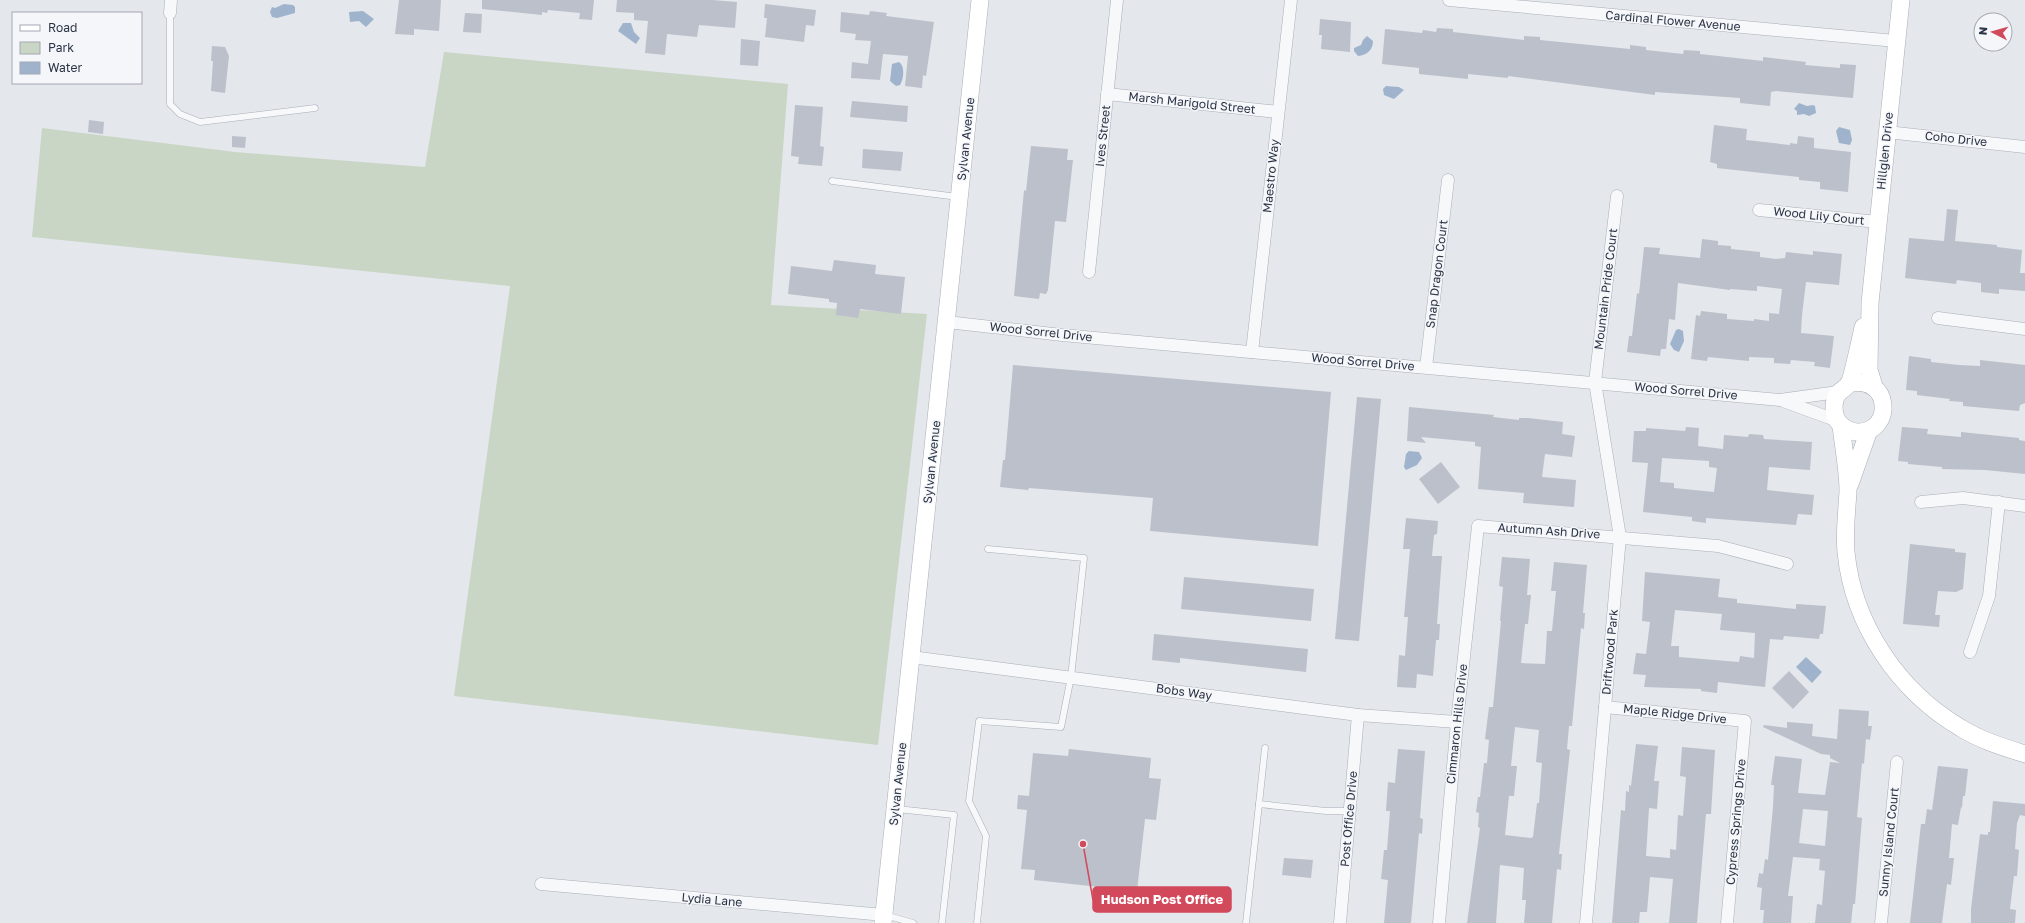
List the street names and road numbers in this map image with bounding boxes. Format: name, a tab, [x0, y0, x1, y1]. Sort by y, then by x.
street label: Cardinal Flower Avenue	[1605, 7, 1741, 34]
street label: Marsh Marigold Street	[1128, 88, 1257, 117]
street label: Sylvan Avenue	[954, 96, 977, 181]
street label: Ives Street	[1092, 104, 1113, 168]
street label: Hillglen Drive	[1873, 111, 1896, 191]
street label: Coho Drive	[1924, 128, 1988, 149]
street label: Maestro Way	[1259, 138, 1282, 214]
street label: Wood Lily Court	[1773, 203, 1866, 228]
street label: Snap Dragon Court	[1422, 219, 1451, 329]
street label: Mountain Pride Court	[1591, 227, 1620, 351]
street label: Wood Sorrel Drive	[989, 319, 1093, 344]
street label: Wood Sorrel Drive	[1311, 350, 1415, 373]
street label: Wood Sorrel Drive	[1634, 379, 1738, 402]
street label: Sylvan Avenue	[920, 419, 943, 504]
street label: Autumn Ash Drive	[1497, 519, 1601, 542]
street label: Driftwood Park	[1598, 608, 1621, 695]
street label: Cimmaron Hills Drive	[1443, 663, 1470, 785]
street label: Bobs Way	[1155, 680, 1213, 703]
street label: Maple Ridge Drive	[1623, 701, 1728, 726]
street label: Sylvan Avenue	[886, 741, 909, 826]
street label: Cypress Springs Drive	[1723, 758, 1748, 886]
street label: Post Office Drive	[1337, 770, 1360, 868]
street label: Sunny Island Court	[1875, 786, 1902, 897]
street label: Lydia Lane	[681, 889, 743, 910]

